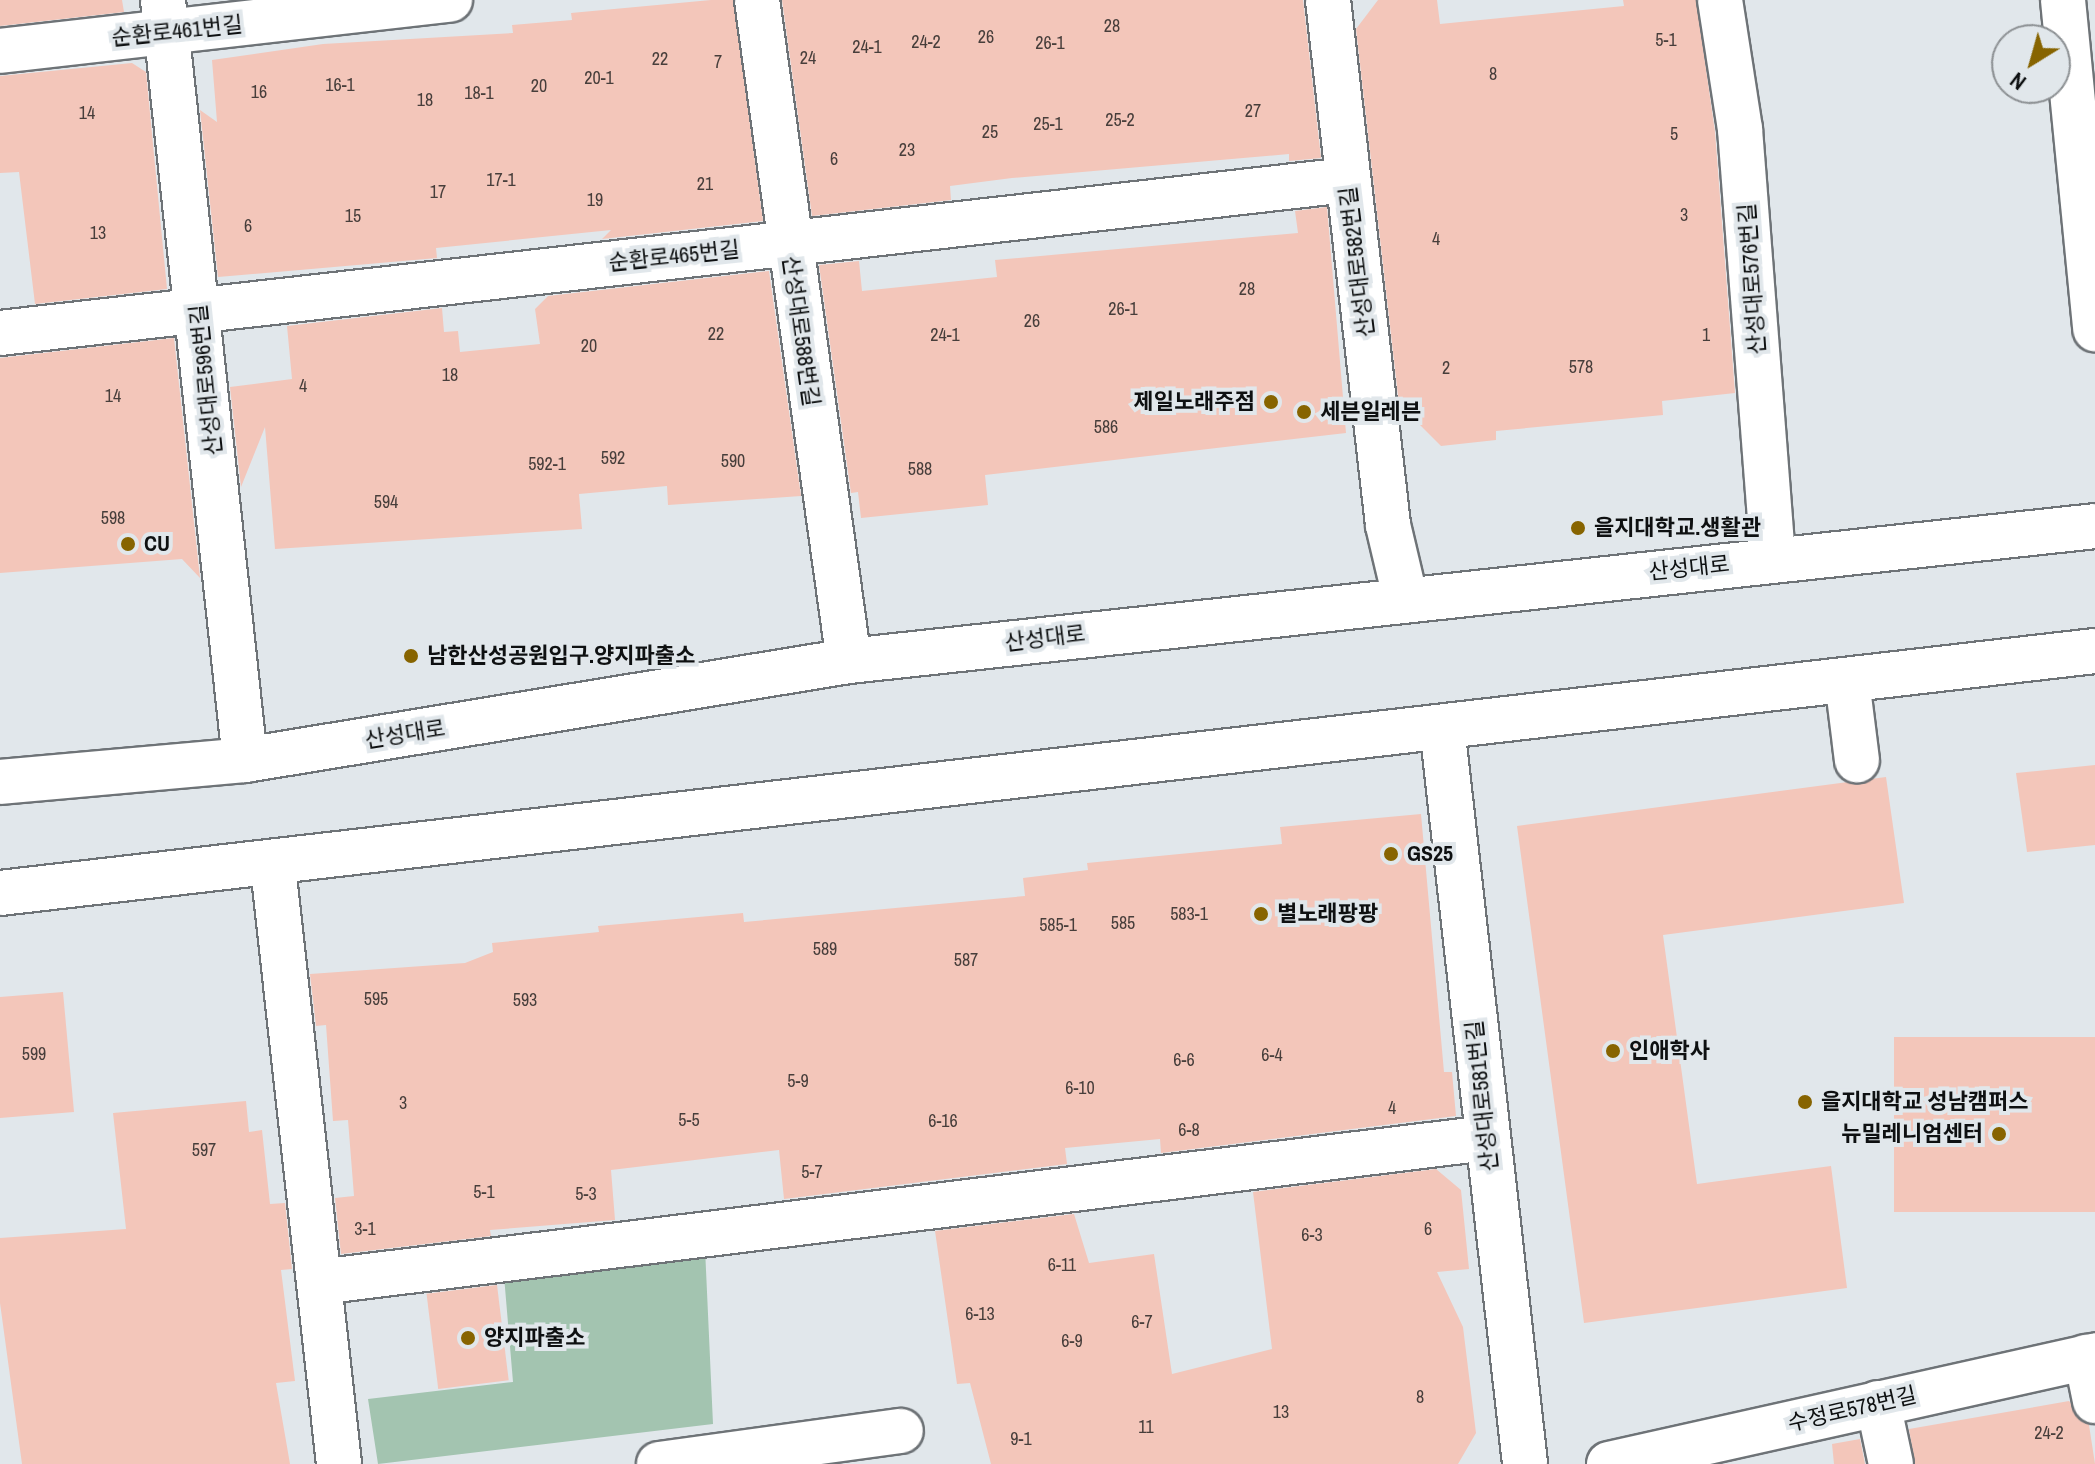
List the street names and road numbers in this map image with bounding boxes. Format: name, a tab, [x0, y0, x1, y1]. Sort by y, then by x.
street label: 순환로461번길	[110, 11, 244, 51]
street label: 산성대로582번길	[1335, 185, 1379, 339]
street label: 산성대로576번길	[1734, 202, 1770, 356]
street label: 순환로465번길	[607, 236, 741, 276]
street label: 산성대로588번길	[777, 254, 825, 408]
street label: 산성대로596번길	[185, 303, 227, 457]
street label: 산성대로	[1647, 551, 1731, 585]
street label: 산성대로	[1003, 620, 1087, 656]
street label: 산성대로	[363, 715, 447, 753]
street label: 산성대로581번길	[1461, 1019, 1503, 1173]
street label: 수정로578번길	[1785, 1381, 1919, 1437]

